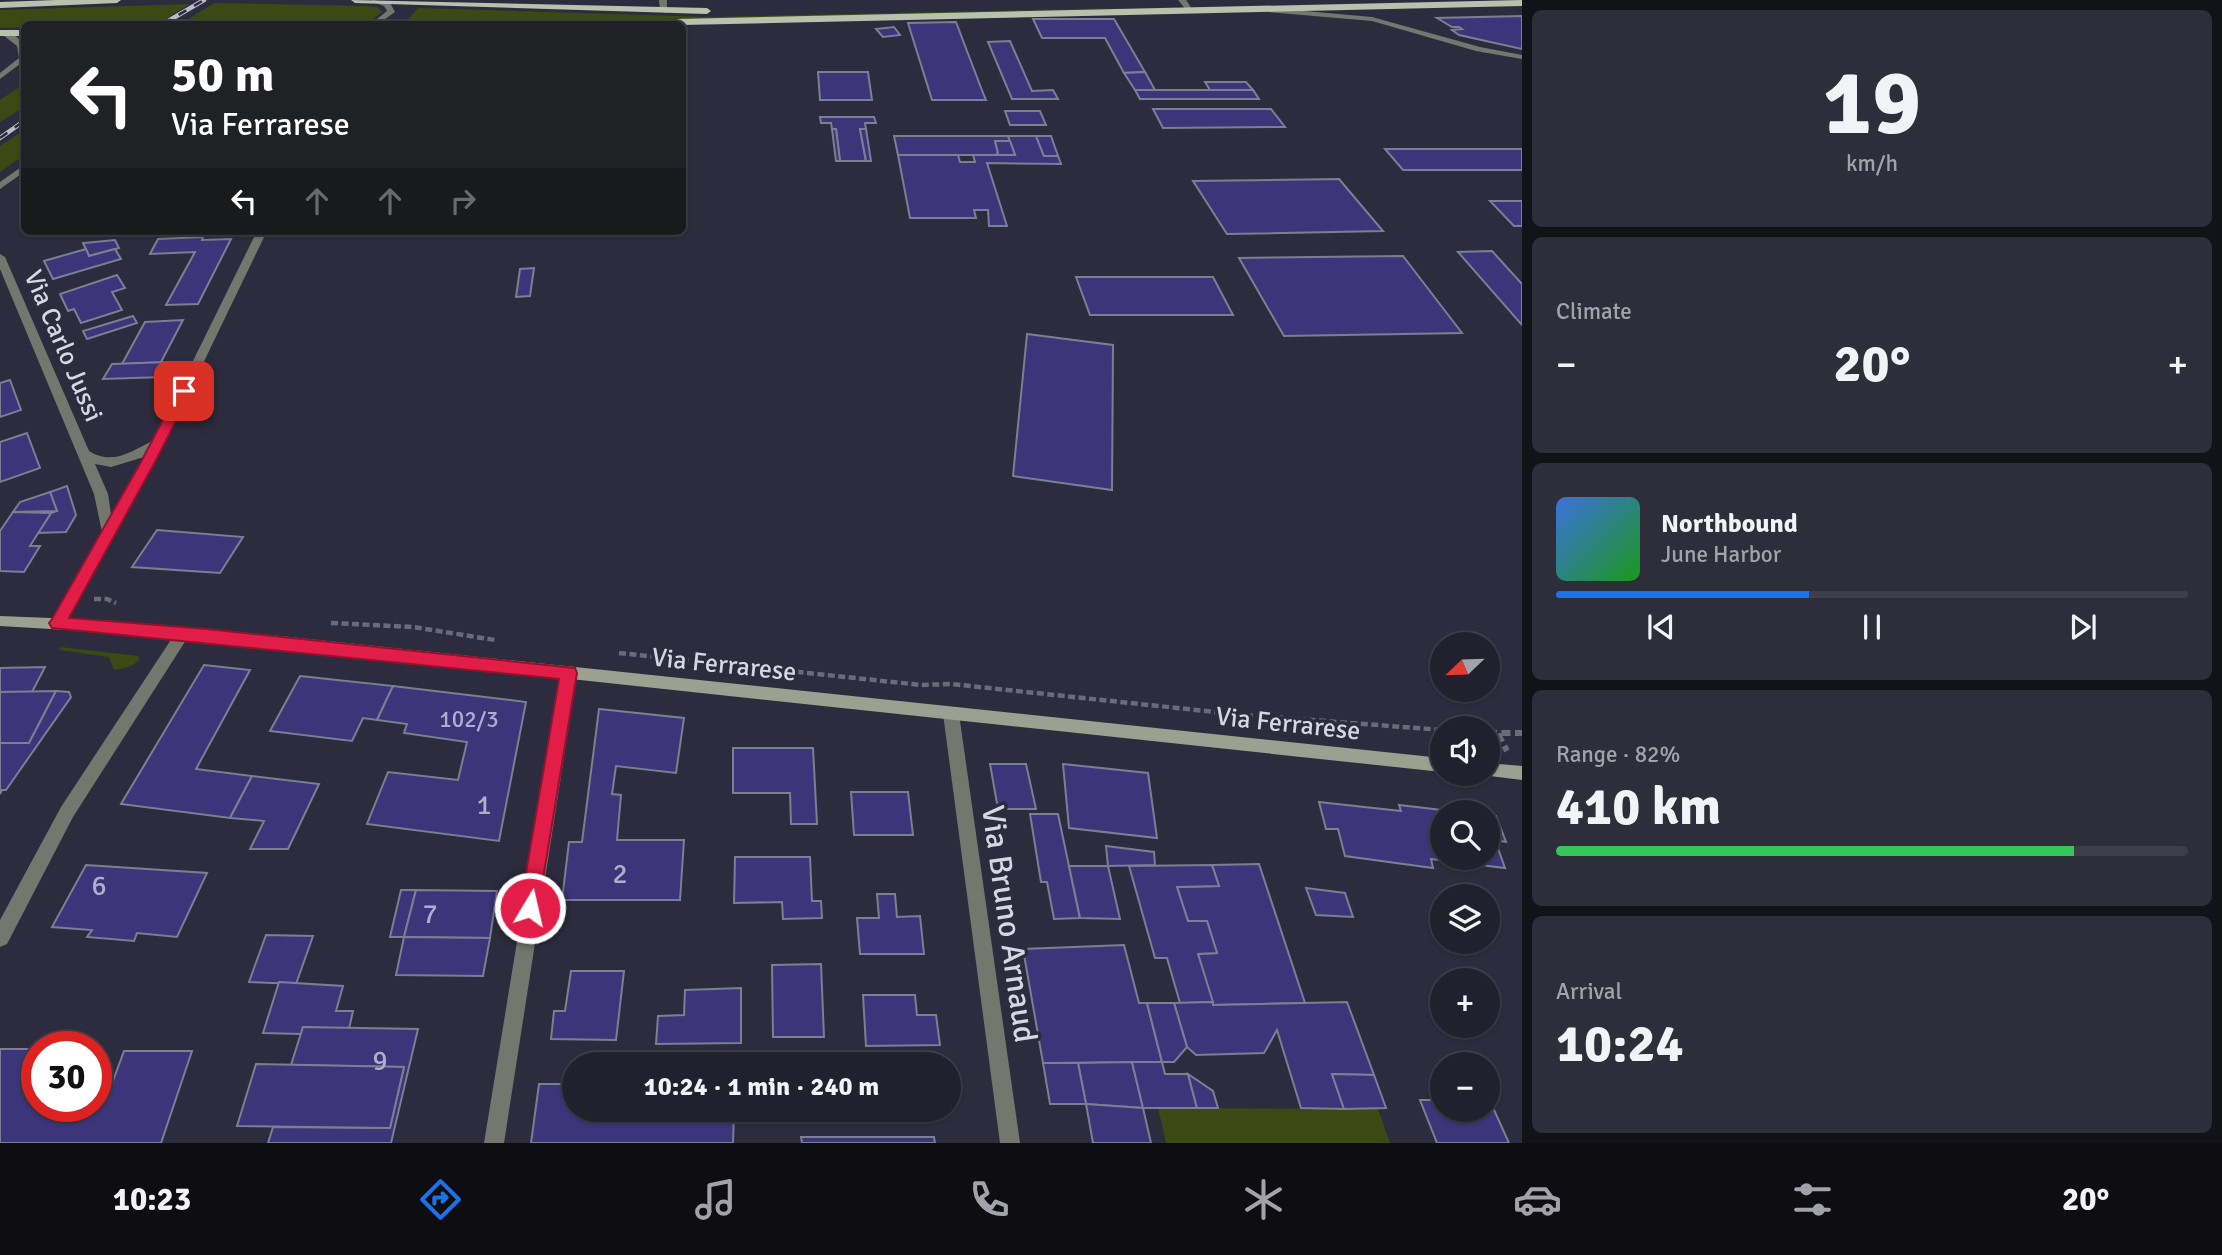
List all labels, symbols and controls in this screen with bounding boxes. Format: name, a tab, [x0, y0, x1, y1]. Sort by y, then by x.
text: 50 m	[171, 45, 274, 105]
text: 19	[1823, 47, 1921, 160]
icon: left	[56, 49, 147, 140]
text: Via Ferrarese	[171, 105, 350, 144]
text: km/h	[1846, 149, 1898, 178]
icon: left	[225, 182, 263, 220]
icon: ahead	[298, 182, 336, 220]
icon: ahead	[371, 182, 409, 220]
icon: right	[444, 182, 482, 220]
street label: Via Carlo Jussi	[17, 265, 109, 427]
text: Climate	[1556, 297, 1632, 326]
text: 20°	[1834, 332, 1910, 396]
text: −	[1556, 341, 1577, 388]
text: +	[2167, 341, 2188, 388]
pin	[154, 361, 214, 421]
icon: arrive	[165, 372, 203, 410]
text: Northbound	[1661, 508, 1798, 540]
text: June Harbor	[1661, 540, 1781, 569]
icon: previous	[1642, 608, 1680, 646]
icon: pause	[1853, 608, 1891, 646]
icon: next	[2064, 608, 2102, 646]
north arrow	[1430, 632, 1500, 702]
map controls	[1430, 632, 1500, 1122]
street label: Via Ferrarese	[650, 641, 798, 689]
street label: Via Ferrarese	[1214, 700, 1362, 748]
house number: 102/3	[439, 705, 499, 734]
button: sound	[1430, 716, 1500, 786]
text: Range · 82%	[1556, 740, 1680, 769]
text: 410 km	[1556, 775, 1721, 839]
house number: 1	[476, 788, 492, 822]
button: search	[1430, 800, 1500, 870]
street label: Via Bruno Arnaud	[973, 803, 1045, 1045]
house number: 2	[612, 857, 628, 891]
house number: 6	[91, 869, 107, 903]
position arrow	[493, 871, 567, 945]
button: layers	[1430, 884, 1500, 954]
house number: 7	[422, 897, 438, 931]
button: +	[1430, 968, 1500, 1038]
text: Arrival	[1556, 977, 1622, 1006]
text: 10:24	[1556, 1012, 1684, 1076]
speed limit sign: 30	[21, 1031, 112, 1122]
house number: 9	[372, 1044, 388, 1078]
button: −	[1430, 1052, 1500, 1122]
text: 10:24 · 1 min · 240 m	[644, 1071, 879, 1103]
icon: directions	[416, 1175, 465, 1224]
icon: music	[691, 1175, 740, 1224]
icon: phone	[965, 1175, 1014, 1224]
icon: climate	[1239, 1175, 1288, 1224]
icon: car	[1513, 1175, 1562, 1224]
icon: filters	[1788, 1175, 1837, 1224]
text: 10:23	[113, 1180, 191, 1219]
text: 20°	[2062, 1180, 2109, 1219]

